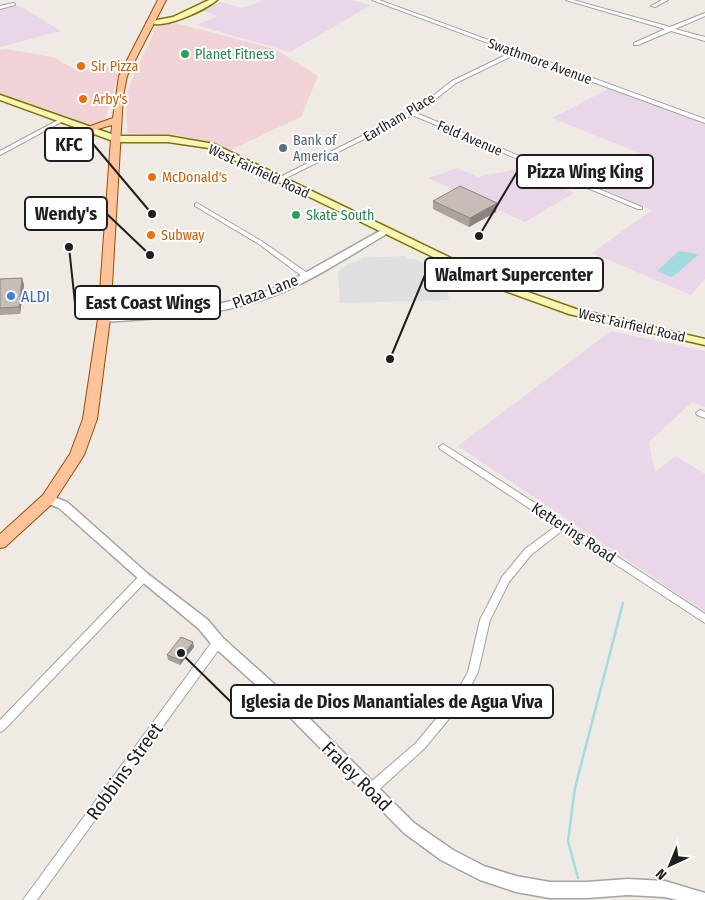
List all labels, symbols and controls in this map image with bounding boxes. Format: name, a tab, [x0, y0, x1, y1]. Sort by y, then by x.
street label: Swathmore Avenue	[485, 35, 594, 88]
place label: Planet Fitness	[195, 46, 275, 63]
marker: Planet Fitness	[179, 48, 191, 60]
place label: Sir Pizza	[91, 58, 138, 75]
marker: Sir Pizza	[75, 60, 87, 72]
street label: Earlham Place	[360, 89, 438, 145]
place label: Arby's	[93, 91, 128, 108]
marker: Arby's	[77, 93, 89, 105]
street label: Feld Avenue	[435, 117, 505, 160]
callout: KFC	[45, 128, 93, 161]
place label: Bank of America	[293, 132, 339, 165]
text: KFC	[55, 134, 83, 156]
street label: West Fairfield Road	[206, 141, 312, 202]
marker: Bank of America	[277, 142, 289, 154]
callout: Pizza Wing King	[517, 155, 653, 188]
text: Pizza Wing King	[527, 161, 643, 183]
place label: McDonald's	[162, 169, 227, 186]
marker: McDonald's	[146, 171, 158, 183]
callout: Wendy's	[25, 197, 107, 230]
text: Wendy's	[35, 203, 97, 225]
place label: Skate South	[306, 207, 374, 224]
marker: Skate South	[290, 209, 302, 221]
place label: Subway	[161, 227, 205, 244]
marker: Subway	[145, 229, 157, 241]
callout: Walmart Supercenter	[425, 258, 603, 291]
text: Walmart Supercenter	[435, 264, 593, 286]
street label: Plaza Lane	[230, 270, 301, 313]
callout: East Coast Wings	[75, 286, 220, 319]
place label: ALDI	[21, 287, 50, 306]
marker: ALDI	[5, 290, 17, 302]
text: East Coast Wings	[85, 292, 211, 314]
street label: West Fairfield Road	[577, 305, 687, 346]
street label: Kettering Road	[528, 498, 619, 567]
callout: Iglesia de Dios Manantiales de Agua Viva	[231, 685, 553, 718]
text: Iglesia de Dios Manantiales de Agua Viva	[241, 691, 543, 713]
street label: Robbins Street	[81, 718, 168, 824]
street label: Fraley Road	[317, 737, 396, 816]
north arrow	[645, 840, 695, 890]
text: N	[652, 865, 670, 883]

